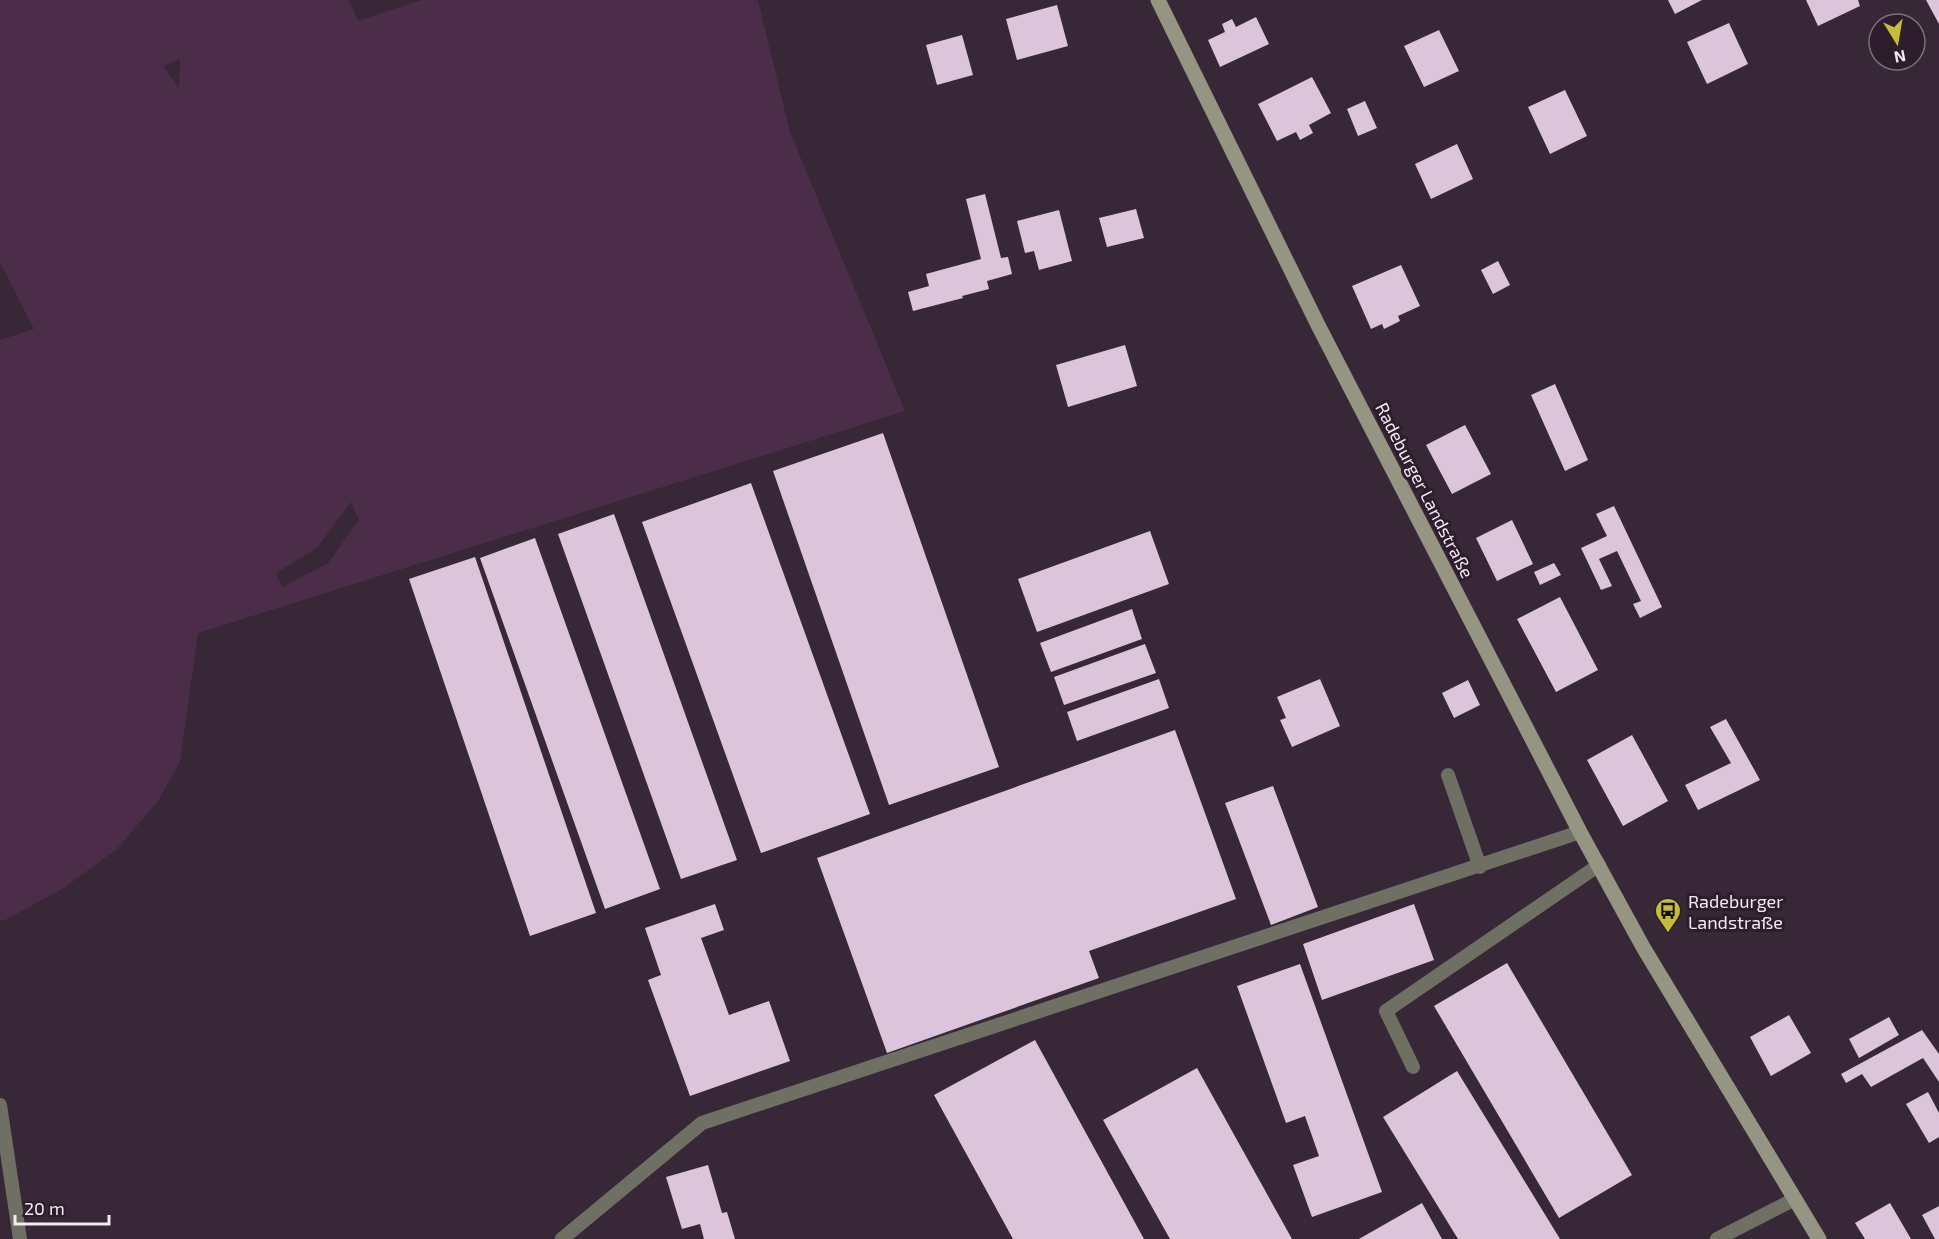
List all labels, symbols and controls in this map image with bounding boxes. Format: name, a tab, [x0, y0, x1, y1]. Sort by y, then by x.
north arrow	[1867, 12, 1927, 72]
text: N	[1892, 47, 1907, 68]
street label: Radeburger Landstraße	[1371, 399, 1479, 581]
place label: Radeburger Landstraße	[1688, 890, 1784, 933]
bus stop icon: Radeburger Landstraße	[1653, 896, 1683, 934]
scale bar	[15, 1188, 110, 1226]
text: 20 m	[24, 1197, 65, 1219]

